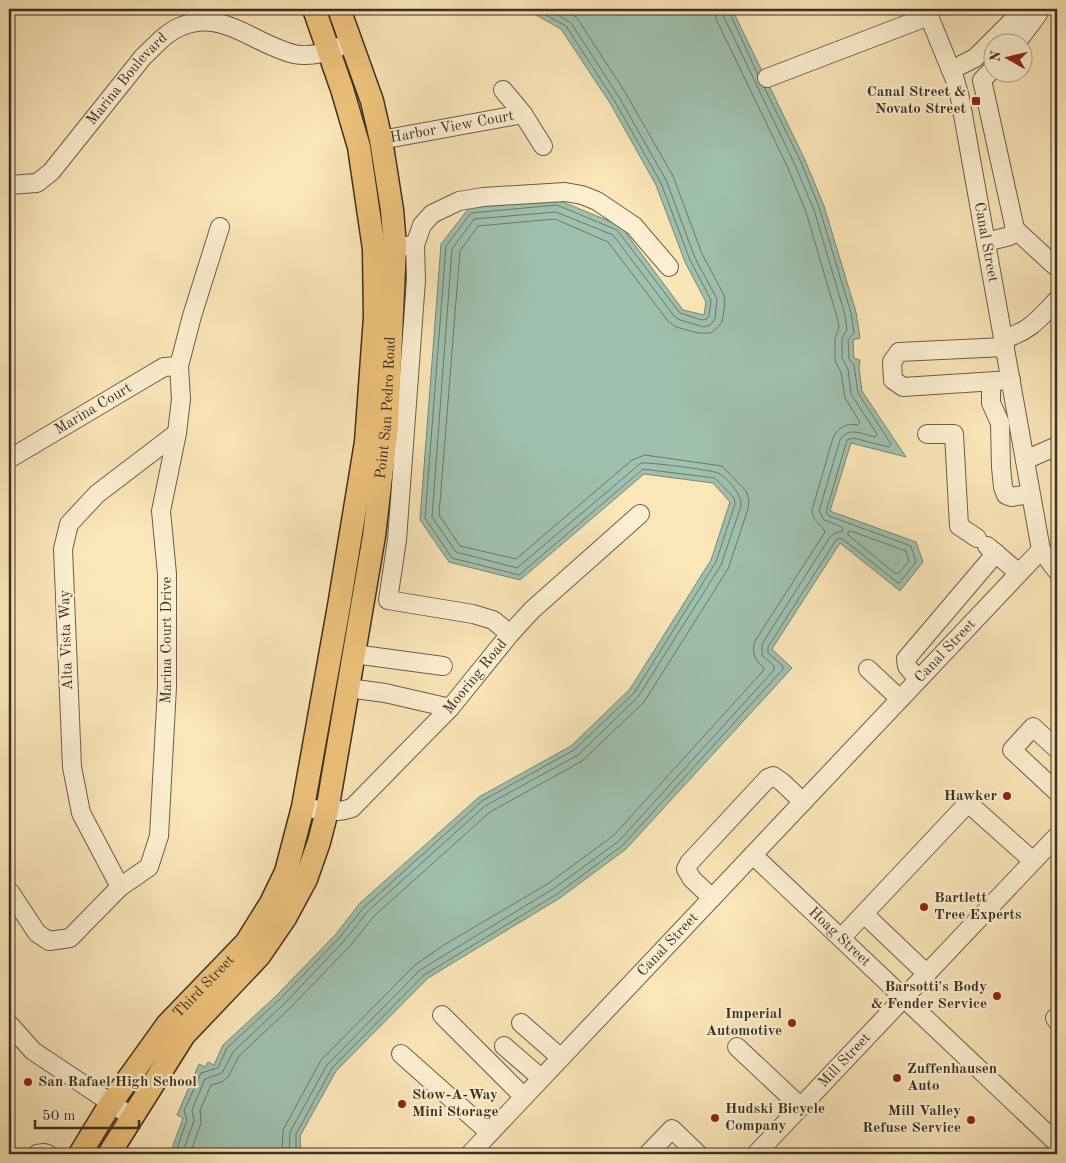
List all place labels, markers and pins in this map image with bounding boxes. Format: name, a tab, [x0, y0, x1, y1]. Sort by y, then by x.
place label: Canal Street & Novato Street	[867, 85, 967, 117]
marker: Canal Street & Novato Street	[970, 95, 982, 107]
place label: Hawker	[944, 789, 997, 804]
marker: Hawker	[1001, 790, 1013, 802]
place label: Bartlett Tree Experts	[934, 891, 1021, 923]
marker: Bartlett Tree Experts	[918, 901, 930, 913]
place label: Barsotti's Body & Fender Service	[871, 980, 987, 1012]
marker: Barsotti's Body & Fender Service	[991, 990, 1003, 1002]
place label: Imperial Automotive	[706, 1007, 782, 1039]
marker: Imperial Automotive	[786, 1017, 798, 1029]
place label: Zuffenhausen Auto	[907, 1062, 997, 1094]
marker: Zuffenhausen Auto	[891, 1072, 903, 1084]
place label: San Rafael High School	[38, 1075, 197, 1090]
marker: San Rafael High School	[22, 1076, 34, 1088]
place label: Stow-A-Way Mini Storage	[412, 1088, 499, 1120]
marker: Stow-A-Way Mini Storage	[396, 1098, 408, 1110]
place label: Hudski Bicycle Company	[725, 1102, 825, 1134]
place label: Mill Valley Refuse Service	[862, 1104, 961, 1136]
marker: Hudski Bicycle Company	[709, 1112, 721, 1124]
marker: Mill Valley Refuse Service	[965, 1114, 977, 1126]

